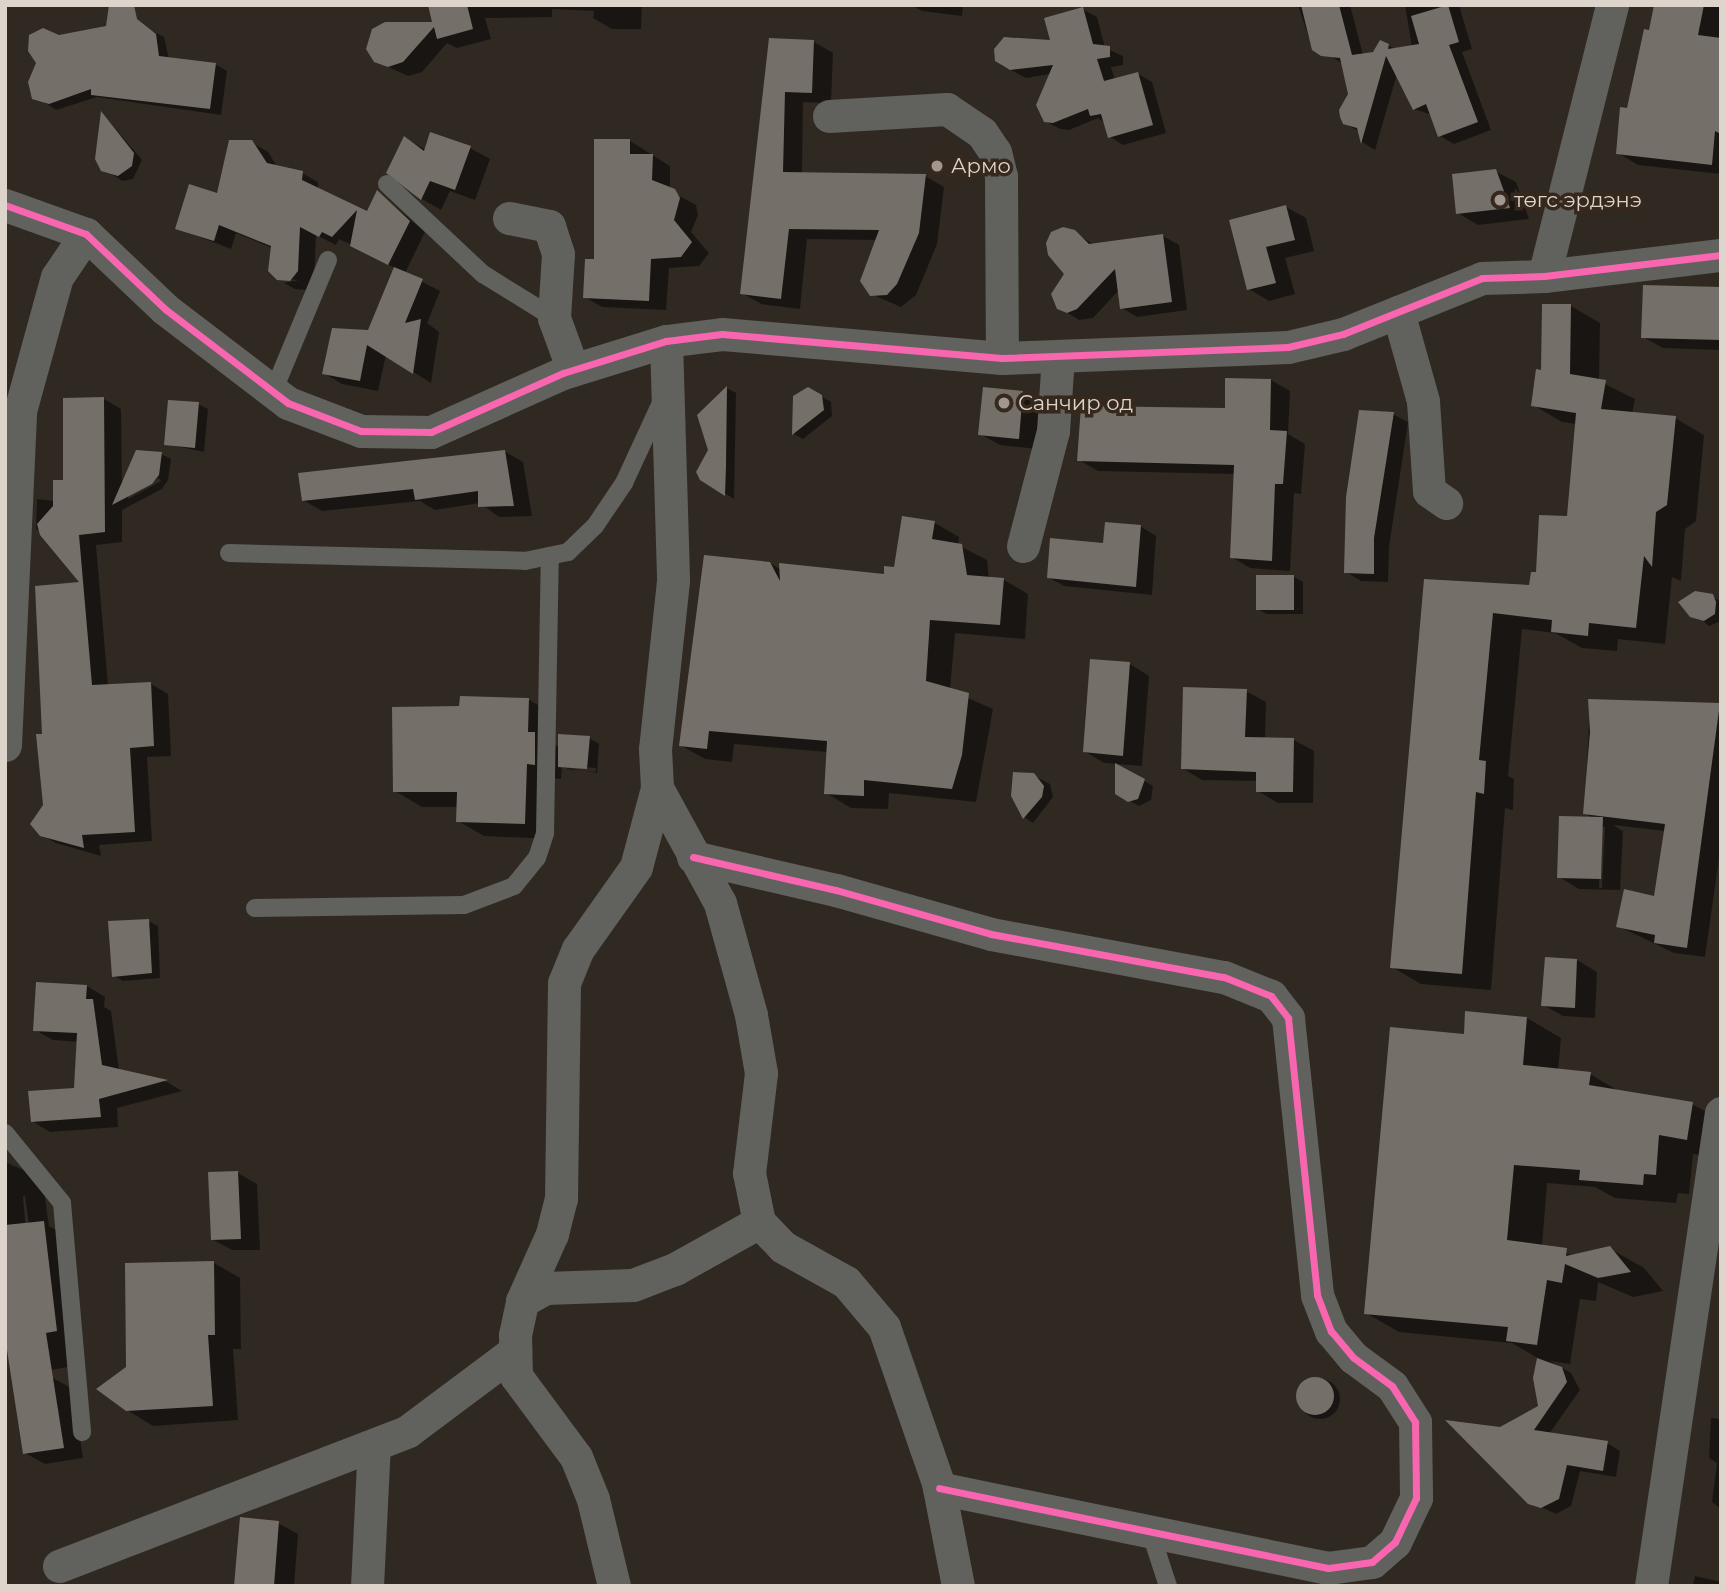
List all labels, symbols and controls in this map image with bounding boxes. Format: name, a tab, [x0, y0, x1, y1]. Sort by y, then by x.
place label: Армо	[951, 153, 1011, 179]
marker: Армо	[929, 158, 945, 174]
place label: төгс эрдэнэ	[1514, 187, 1642, 213]
marker: төгс эрдэнэ	[1492, 192, 1508, 208]
place label: Санчир од	[1018, 390, 1133, 416]
marker: Санчир од	[996, 395, 1012, 411]

